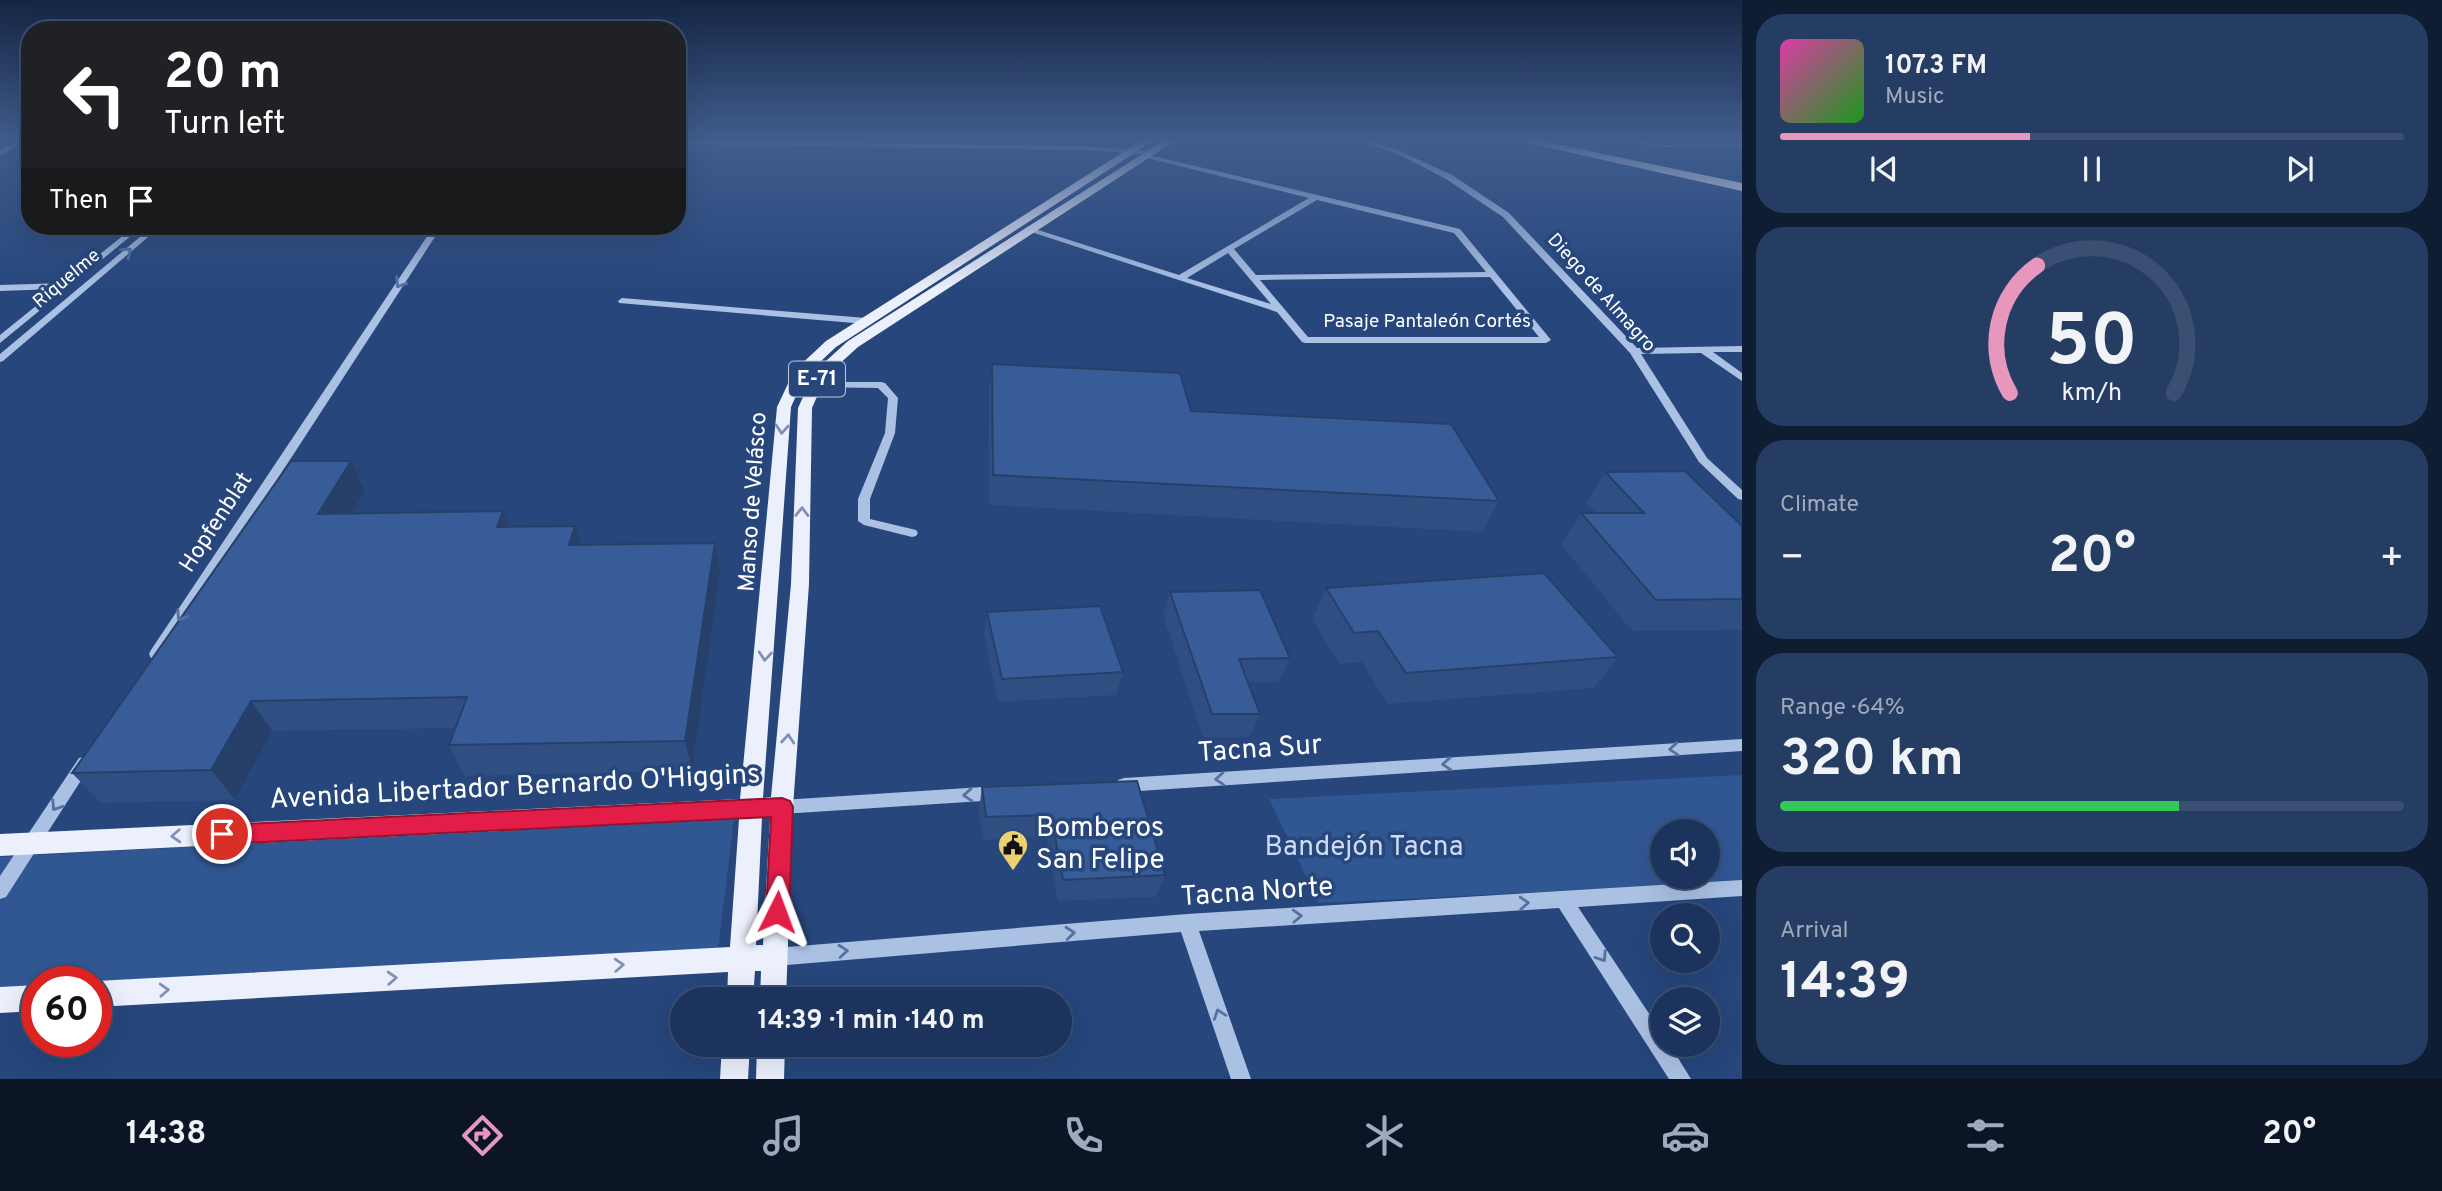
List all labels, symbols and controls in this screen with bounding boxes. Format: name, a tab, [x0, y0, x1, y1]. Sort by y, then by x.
text: 20 m	[164, 44, 281, 106]
icon: left	[49, 49, 140, 140]
text: 107.3 FM	[1885, 50, 1987, 83]
text: Music	[1885, 83, 1945, 112]
text: Turn left	[164, 105, 285, 145]
icon: previous	[1865, 150, 1903, 188]
icon: pause	[2073, 150, 2111, 188]
icon: next	[2281, 150, 2319, 188]
icon: arrive	[122, 182, 160, 220]
text: Then	[49, 185, 108, 218]
street label: Diego de Almagro	[1541, 229, 1661, 357]
street label: Riquelme	[28, 244, 106, 314]
one-way arrow	[118, 248, 131, 260]
one-way arrow	[396, 275, 409, 288]
text: 50	[2046, 299, 2138, 391]
street label: Pasaje Pantaleón Cortés	[1323, 310, 1531, 334]
road number: E-71	[789, 362, 845, 396]
text: km/h	[2062, 377, 2122, 409]
street label: Manso de Velásco	[733, 411, 775, 593]
one-way arrow	[774, 424, 789, 435]
street label: Hopfenblat	[174, 467, 260, 579]
text: Climate	[1780, 491, 1859, 520]
one-way arrow	[794, 506, 810, 517]
text: 20°	[2048, 525, 2136, 591]
text: −	[1780, 535, 1805, 584]
text: +	[2379, 535, 2404, 584]
one-way arrow	[177, 608, 189, 621]
one-way arrow	[757, 650, 772, 661]
text: Range · 64%	[1780, 694, 1905, 723]
street label: Tacna Sur	[1197, 728, 1323, 772]
text: 320 km	[1780, 728, 1964, 794]
one-way arrow	[780, 733, 795, 744]
one-way arrow	[1668, 742, 1679, 757]
one-way arrow	[1441, 756, 1452, 771]
street label: Avenida Libertador Bernardo O'Higgins	[269, 757, 761, 819]
one-way arrow	[1214, 771, 1225, 786]
one-way arrow	[963, 787, 974, 802]
one-way arrow	[52, 798, 64, 811]
pin	[192, 804, 252, 864]
place label: Bomberos San Felipe	[1036, 811, 1165, 879]
icon: arrive	[203, 815, 241, 853]
map controls	[1650, 819, 1720, 1057]
button: sound	[1650, 819, 1720, 889]
public building icon: Bomberos San Felipe	[996, 828, 1030, 872]
one-way arrow	[170, 829, 181, 844]
park label: Bandejón Tacna	[1265, 830, 1464, 866]
street label: Tacna Norte	[1179, 870, 1335, 916]
position arrow	[740, 875, 814, 949]
one-way arrow	[1519, 895, 1530, 910]
button: search	[1650, 903, 1720, 973]
one-way arrow	[1292, 909, 1303, 924]
text: Arrival	[1780, 917, 1849, 946]
one-way arrow	[1065, 926, 1076, 941]
one-way arrow	[838, 944, 849, 959]
one-way arrow	[1593, 950, 1606, 963]
text: 14:39	[1780, 951, 1910, 1017]
one-way arrow	[613, 957, 624, 972]
speed limit sign: 60	[21, 966, 112, 1057]
one-way arrow	[386, 970, 397, 985]
one-way arrow	[159, 983, 170, 998]
button: layers	[1650, 987, 1720, 1057]
text: 14:39 · 1 min · 140 m	[758, 1005, 984, 1038]
one-way arrow	[1213, 1009, 1227, 1021]
icon: directions	[458, 1111, 507, 1160]
icon: music	[759, 1111, 808, 1160]
icon: phone	[1059, 1111, 1108, 1160]
icon: climate	[1360, 1111, 1409, 1160]
icon: car	[1661, 1111, 1710, 1160]
icon: filters	[1961, 1111, 2010, 1160]
text: 14:38	[126, 1115, 206, 1155]
text: 20°	[2262, 1115, 2316, 1155]

